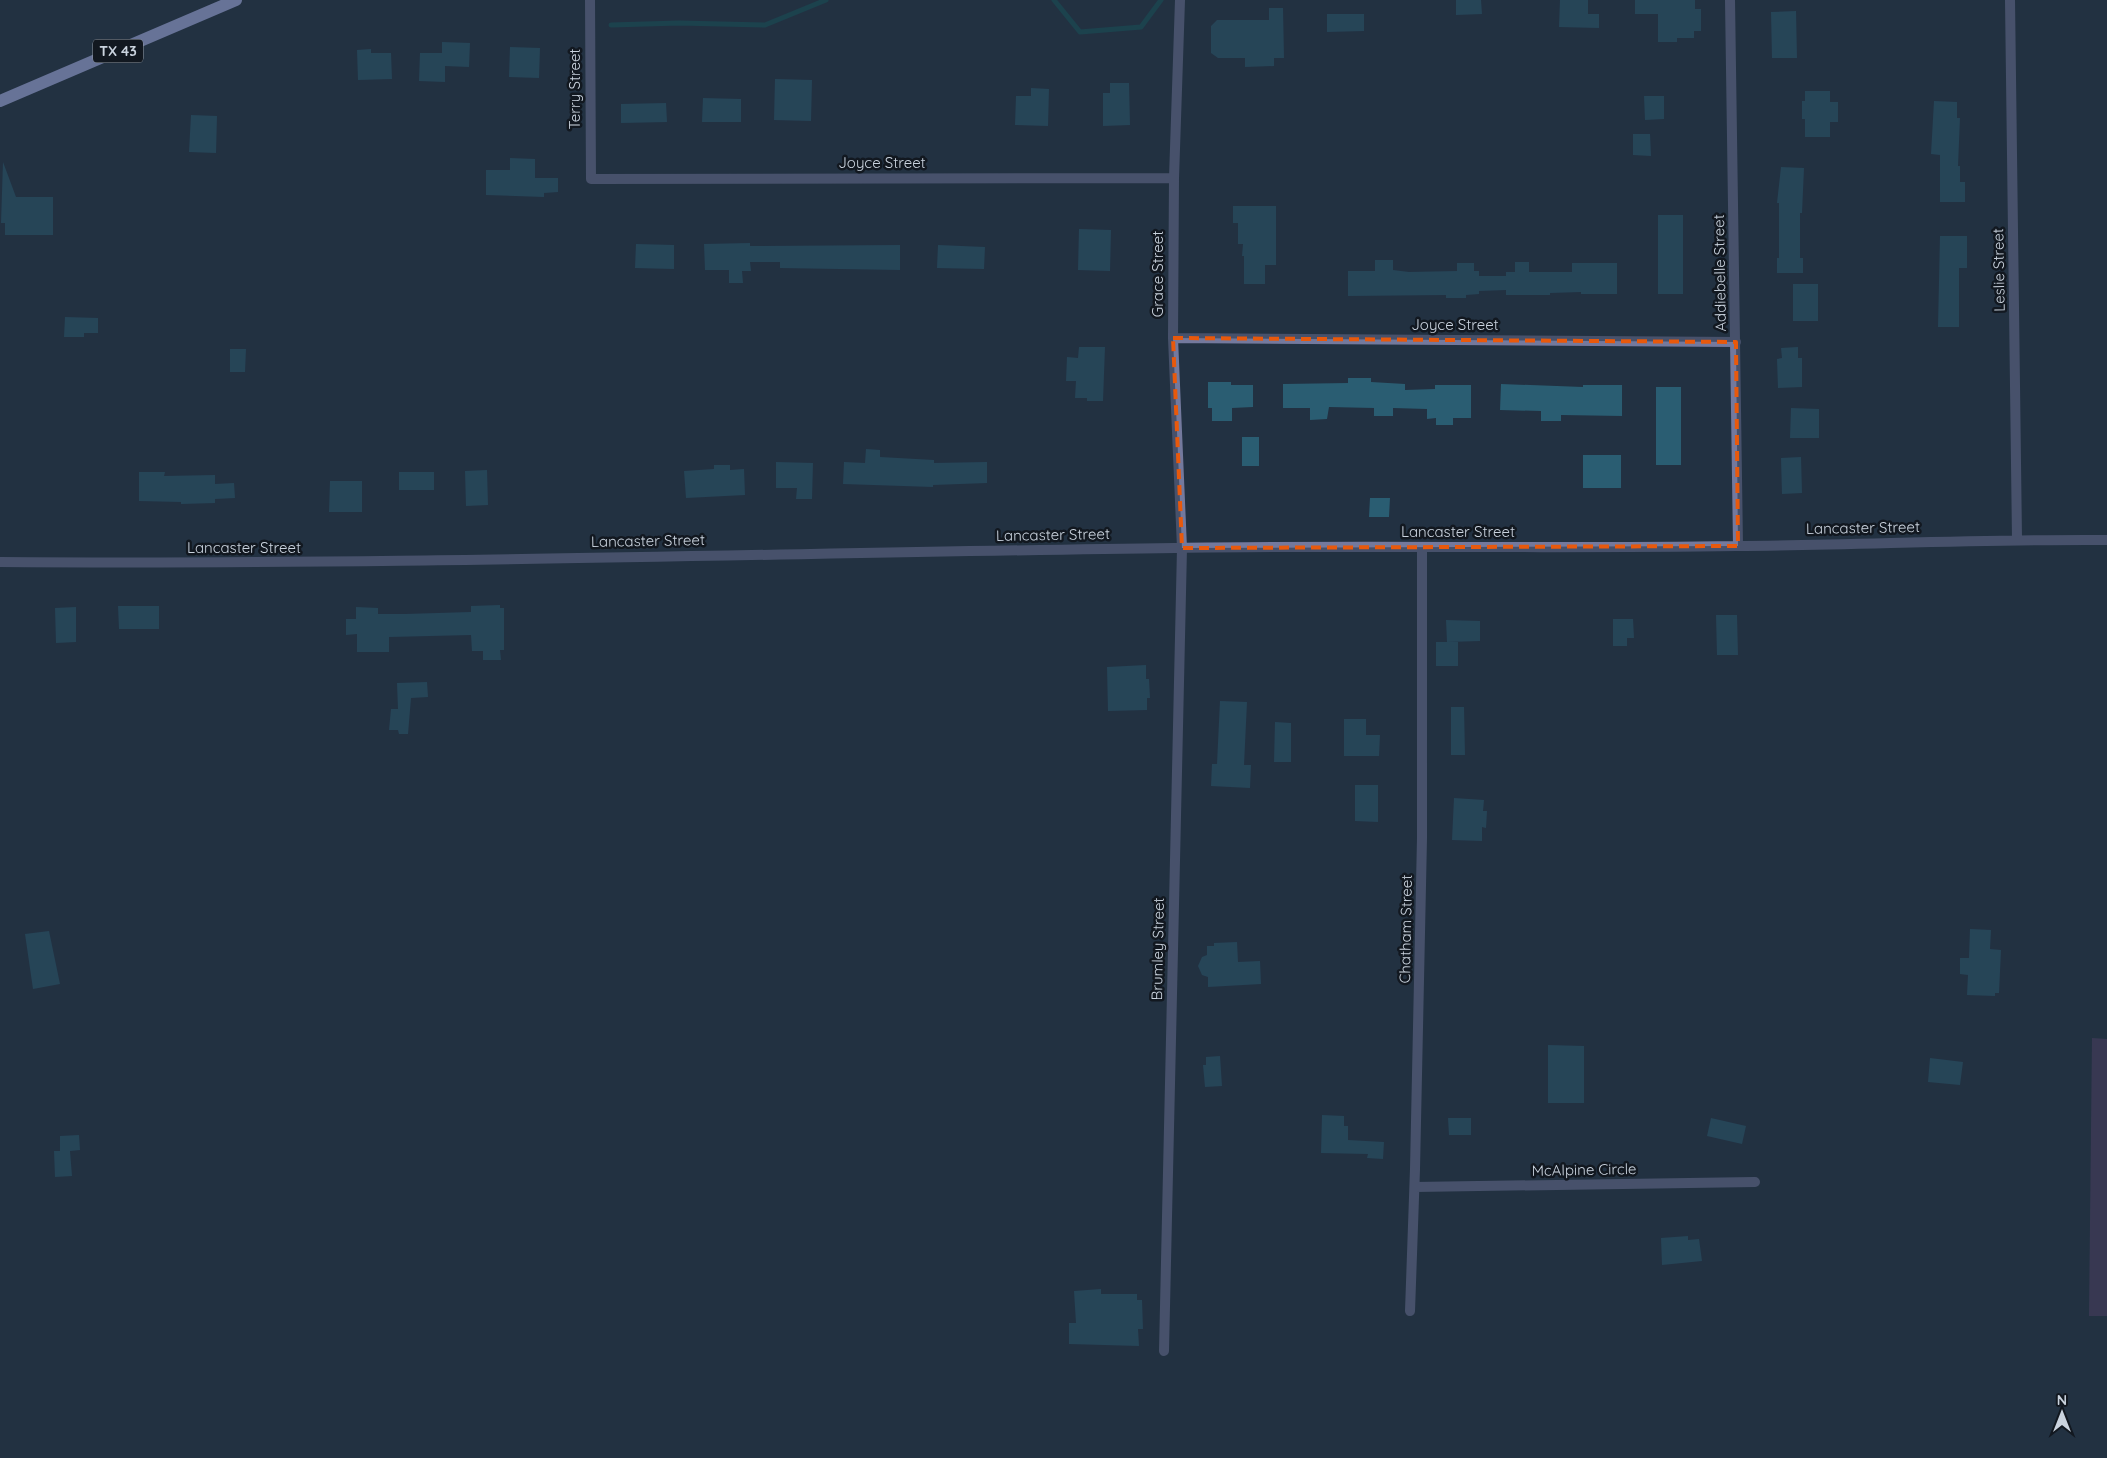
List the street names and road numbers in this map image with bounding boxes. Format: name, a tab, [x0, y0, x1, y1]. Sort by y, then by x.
road number: TX 43	[93, 40, 143, 62]
street label: Terry Street	[565, 49, 584, 129]
street label: Joyce Street	[838, 153, 926, 172]
street label: Addiebelle Street	[1709, 214, 1730, 332]
street label: Leslie Street	[1988, 228, 2009, 312]
street label: Grace Street	[1148, 231, 1167, 317]
street label: Joyce Street	[1411, 315, 1499, 334]
street label: Lancaster Street	[1806, 517, 1920, 538]
street label: Lancaster Street	[1401, 522, 1515, 541]
street label: Lancaster Street	[996, 524, 1110, 545]
street label: Lancaster Street	[591, 530, 705, 551]
street label: Lancaster Street	[187, 538, 301, 557]
street label: Chatham Street	[1395, 874, 1416, 984]
street label: Brumley Street	[1147, 897, 1168, 1001]
street label: McAlpine Circle	[1531, 1159, 1637, 1180]

